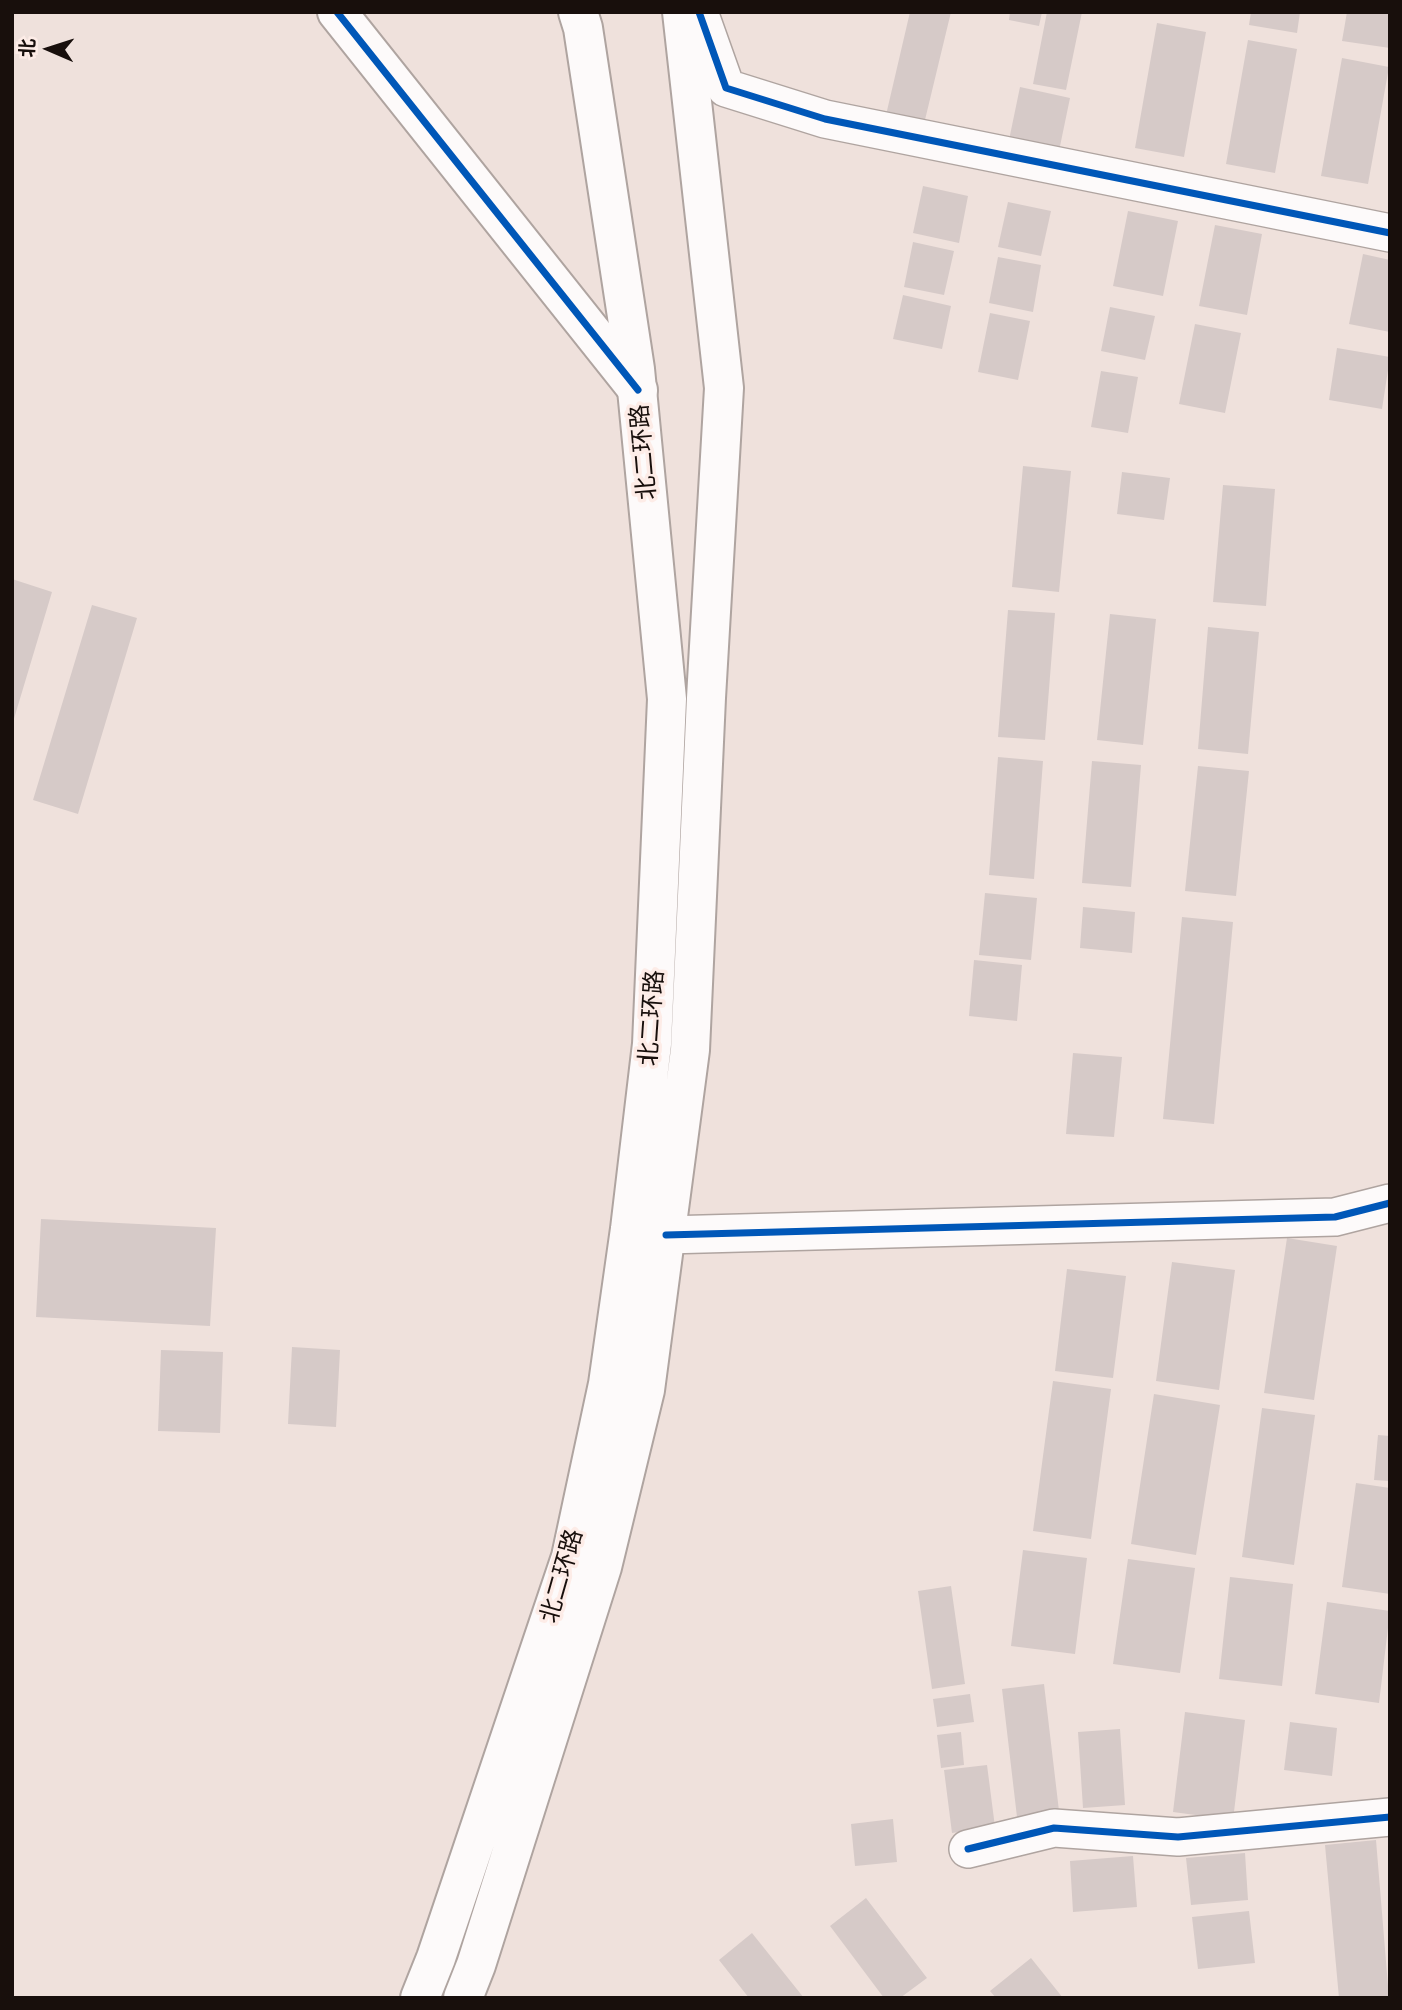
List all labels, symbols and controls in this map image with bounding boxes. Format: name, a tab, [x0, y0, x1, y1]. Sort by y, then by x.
north arrow	[14, 14, 84, 84]
text: 北	[16, 38, 40, 58]
street label: 北二环路	[625, 403, 663, 501]
street label: 北二环路	[634, 969, 670, 1067]
street label: 北二环路	[535, 1526, 589, 1626]

